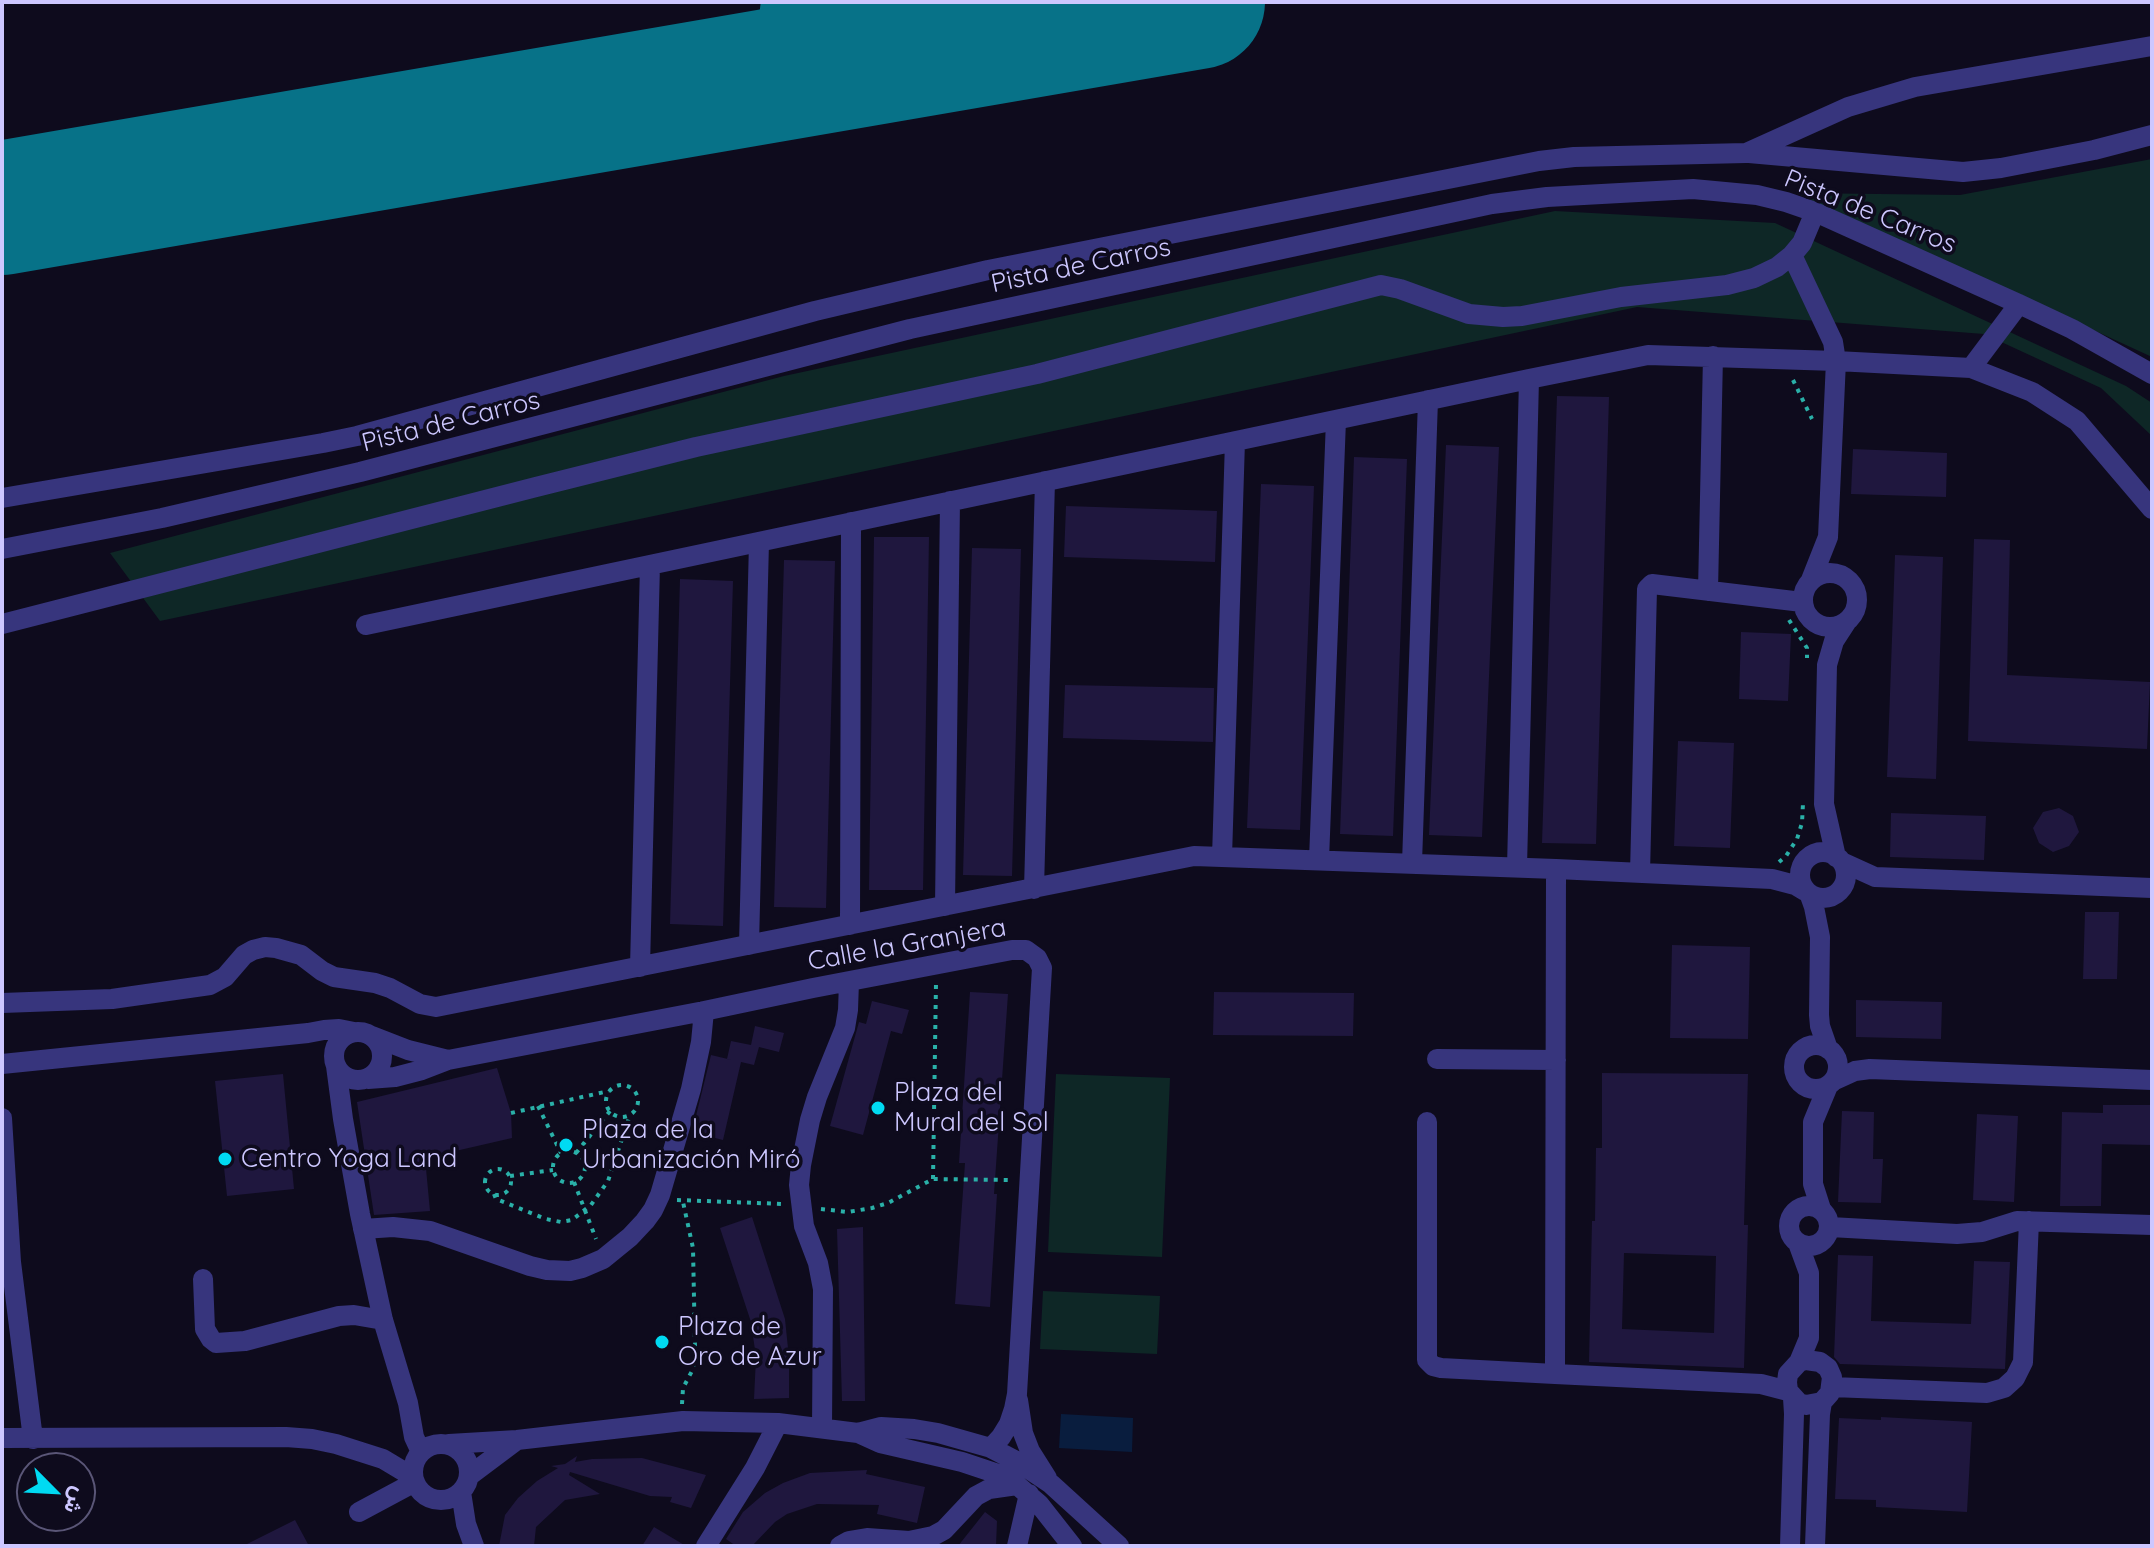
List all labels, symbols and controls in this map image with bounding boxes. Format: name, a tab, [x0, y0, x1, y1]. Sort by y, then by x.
street label: Pista de Carros	[1780, 163, 1960, 261]
street label: Pista de Carros	[988, 232, 1174, 300]
street label: Pista de Carros	[359, 385, 543, 459]
street label: Calle la Granjera	[805, 912, 1009, 978]
place label: Plaza del Mural del Sol	[894, 1077, 1049, 1138]
marker: Plaza del Mural del Sol	[869, 1099, 887, 1117]
place label: Plaza de la Urbanización Miró	[582, 1114, 801, 1176]
marker: Plaza de la Urbanización Miró	[557, 1136, 575, 1154]
place label: Centro Yoga Land	[241, 1143, 457, 1175]
marker: Centro Yoga Land	[216, 1150, 234, 1168]
place label: Plaza de Oro de Azur	[678, 1311, 822, 1372]
marker: Plaza de Oro de Azur	[653, 1333, 671, 1351]
north arrow	[16, 1452, 96, 1532]
text: ش	[58, 1483, 94, 1519]

